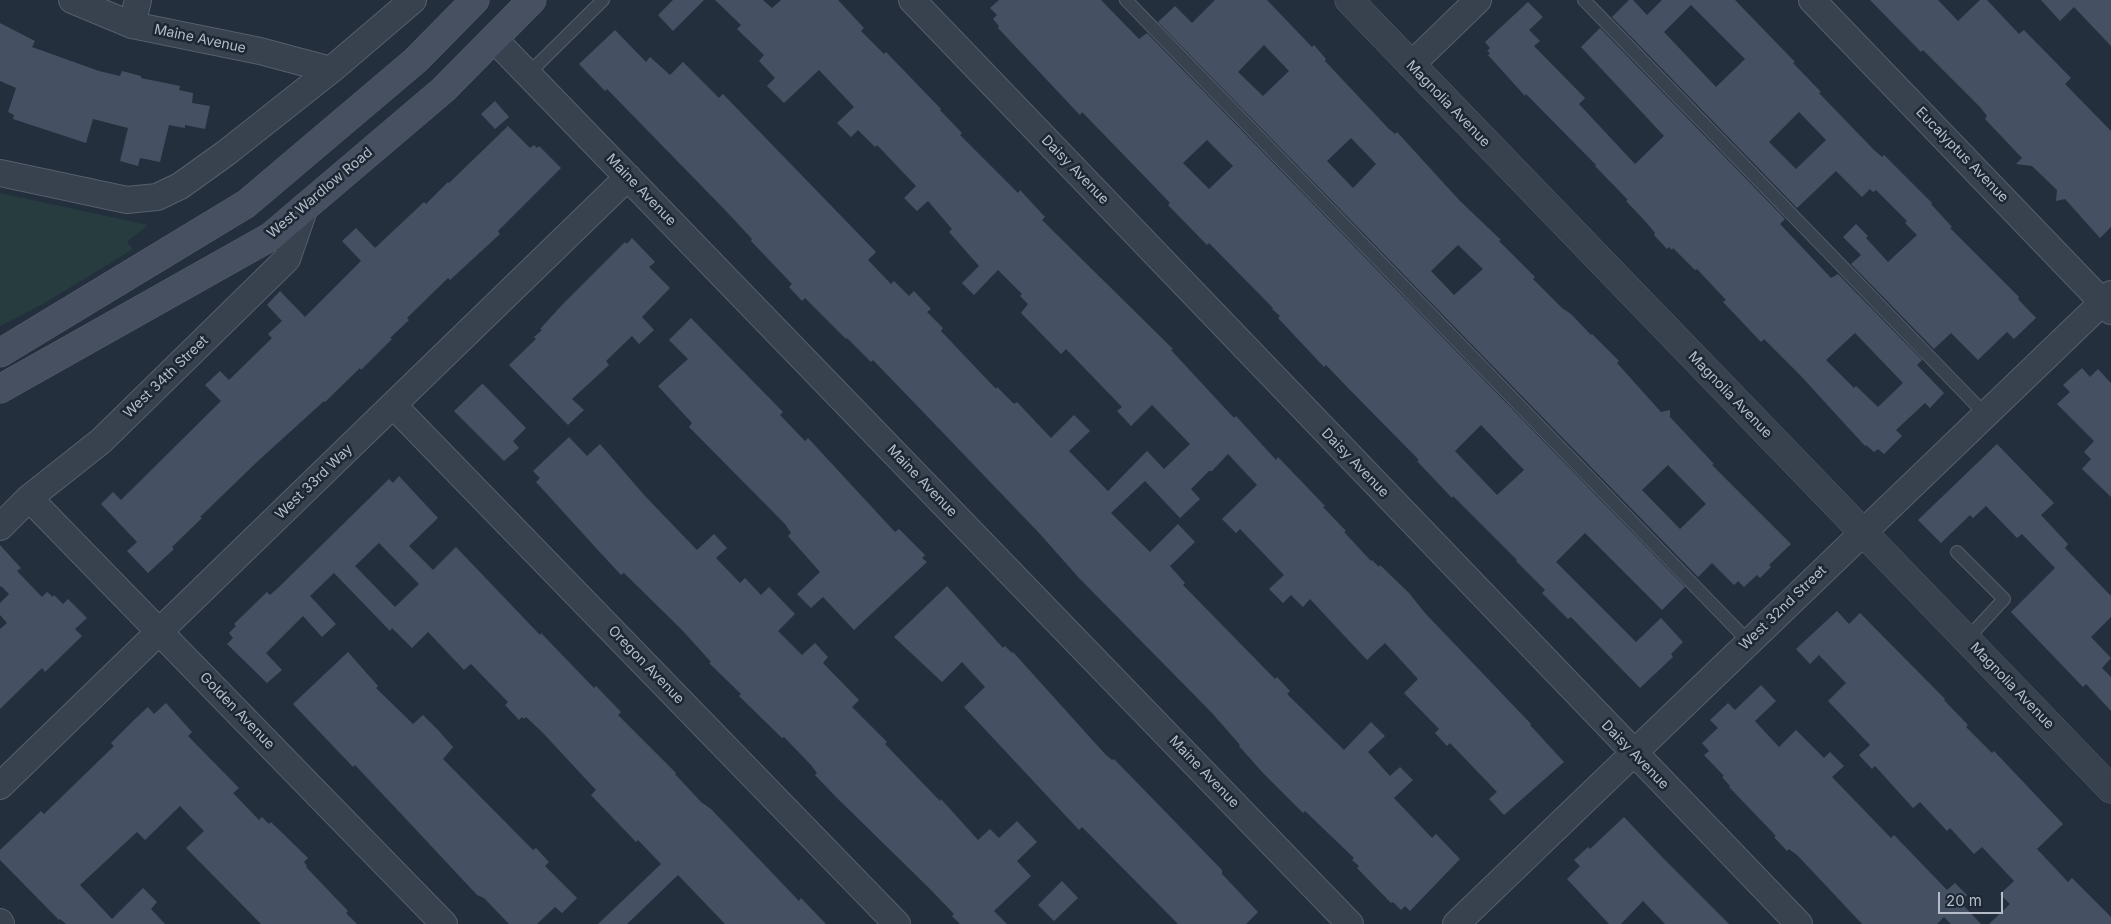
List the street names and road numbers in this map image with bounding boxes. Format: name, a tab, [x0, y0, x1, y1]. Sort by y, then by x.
street label: Maine Avenue	[153, 21, 247, 57]
street label: Magnolia Avenue	[1403, 57, 1493, 151]
street label: Eucalyptus Avenue	[1912, 104, 2012, 206]
street label: Daisy Avenue	[1038, 132, 1112, 208]
street label: West Wardlow Road	[264, 144, 376, 242]
street label: Maine Avenue	[603, 151, 679, 229]
street label: West 34th Street	[120, 332, 212, 422]
street label: Magnolia Avenue	[1685, 348, 1775, 442]
street label: Daisy Avenue	[1318, 425, 1392, 501]
street label: West 33rd Way	[272, 441, 356, 523]
street label: Maine Avenue	[884, 442, 960, 520]
street label: West 32nd Street	[1736, 562, 1830, 654]
street label: Oregon Avenue	[604, 622, 688, 708]
street label: Magnolia Avenue	[1967, 639, 2057, 733]
street label: Golden Avenue	[196, 669, 278, 753]
street label: Daisy Avenue	[1598, 717, 1672, 793]
street label: Maine Avenue	[1166, 733, 1242, 811]

